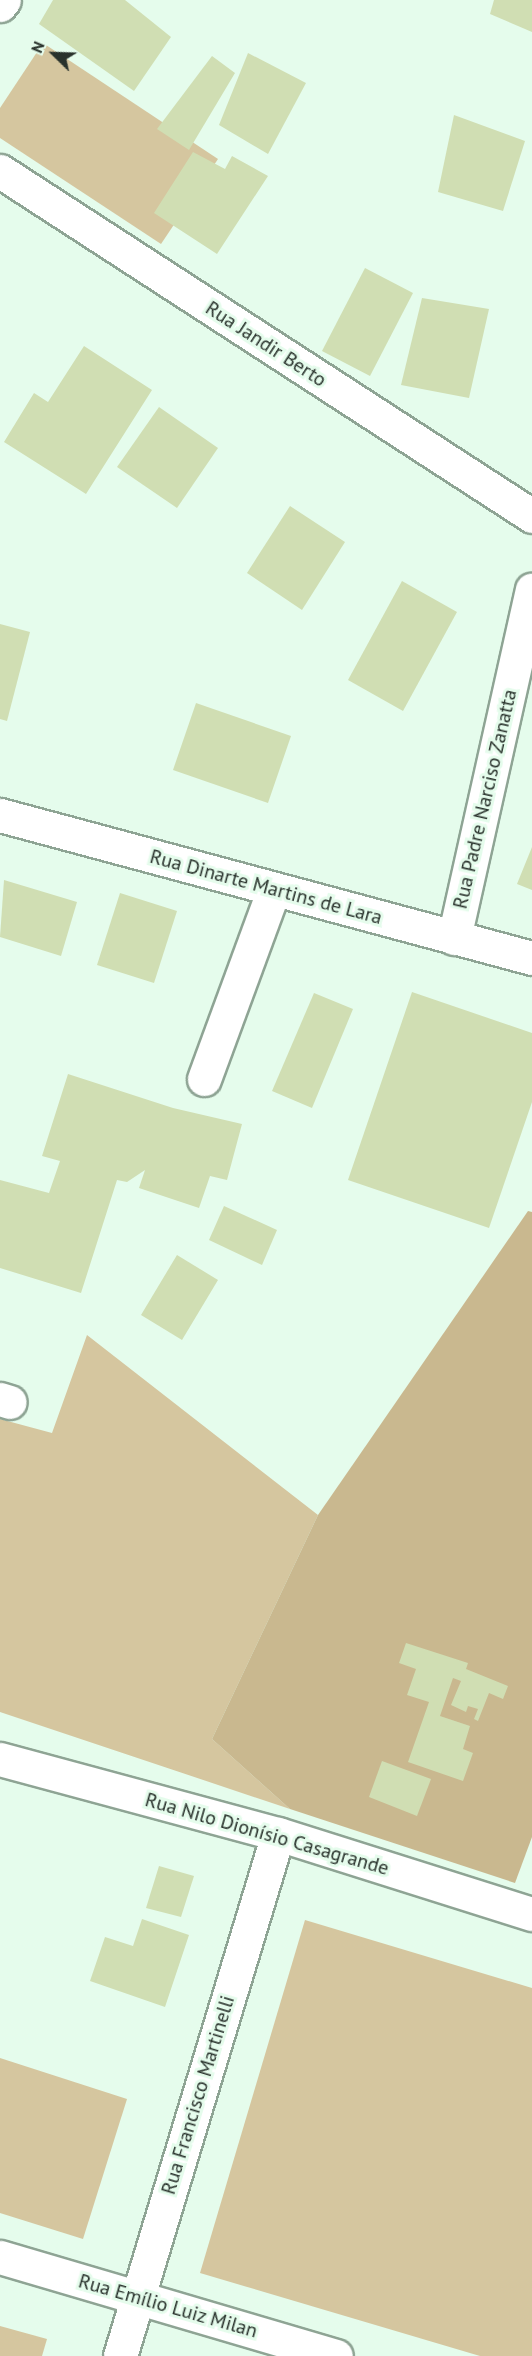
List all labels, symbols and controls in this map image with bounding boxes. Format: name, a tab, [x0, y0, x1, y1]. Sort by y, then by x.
north arrow	[24, 24, 84, 84]
text: N	[26, 38, 49, 56]
street label: Rua Jandir Berto	[201, 296, 331, 392]
street label: Rua Padre Narciso Zanatta	[448, 687, 522, 911]
street label: Rua Dinarte Martins de Lara	[147, 844, 385, 930]
street label: Rua Nilo Dionísio Casagrande	[142, 1788, 392, 1880]
street label: Rua Francisco Martinelli	[156, 1993, 240, 2197]
street label: Rua Emílio Luiz Milan	[76, 2269, 260, 2343]

